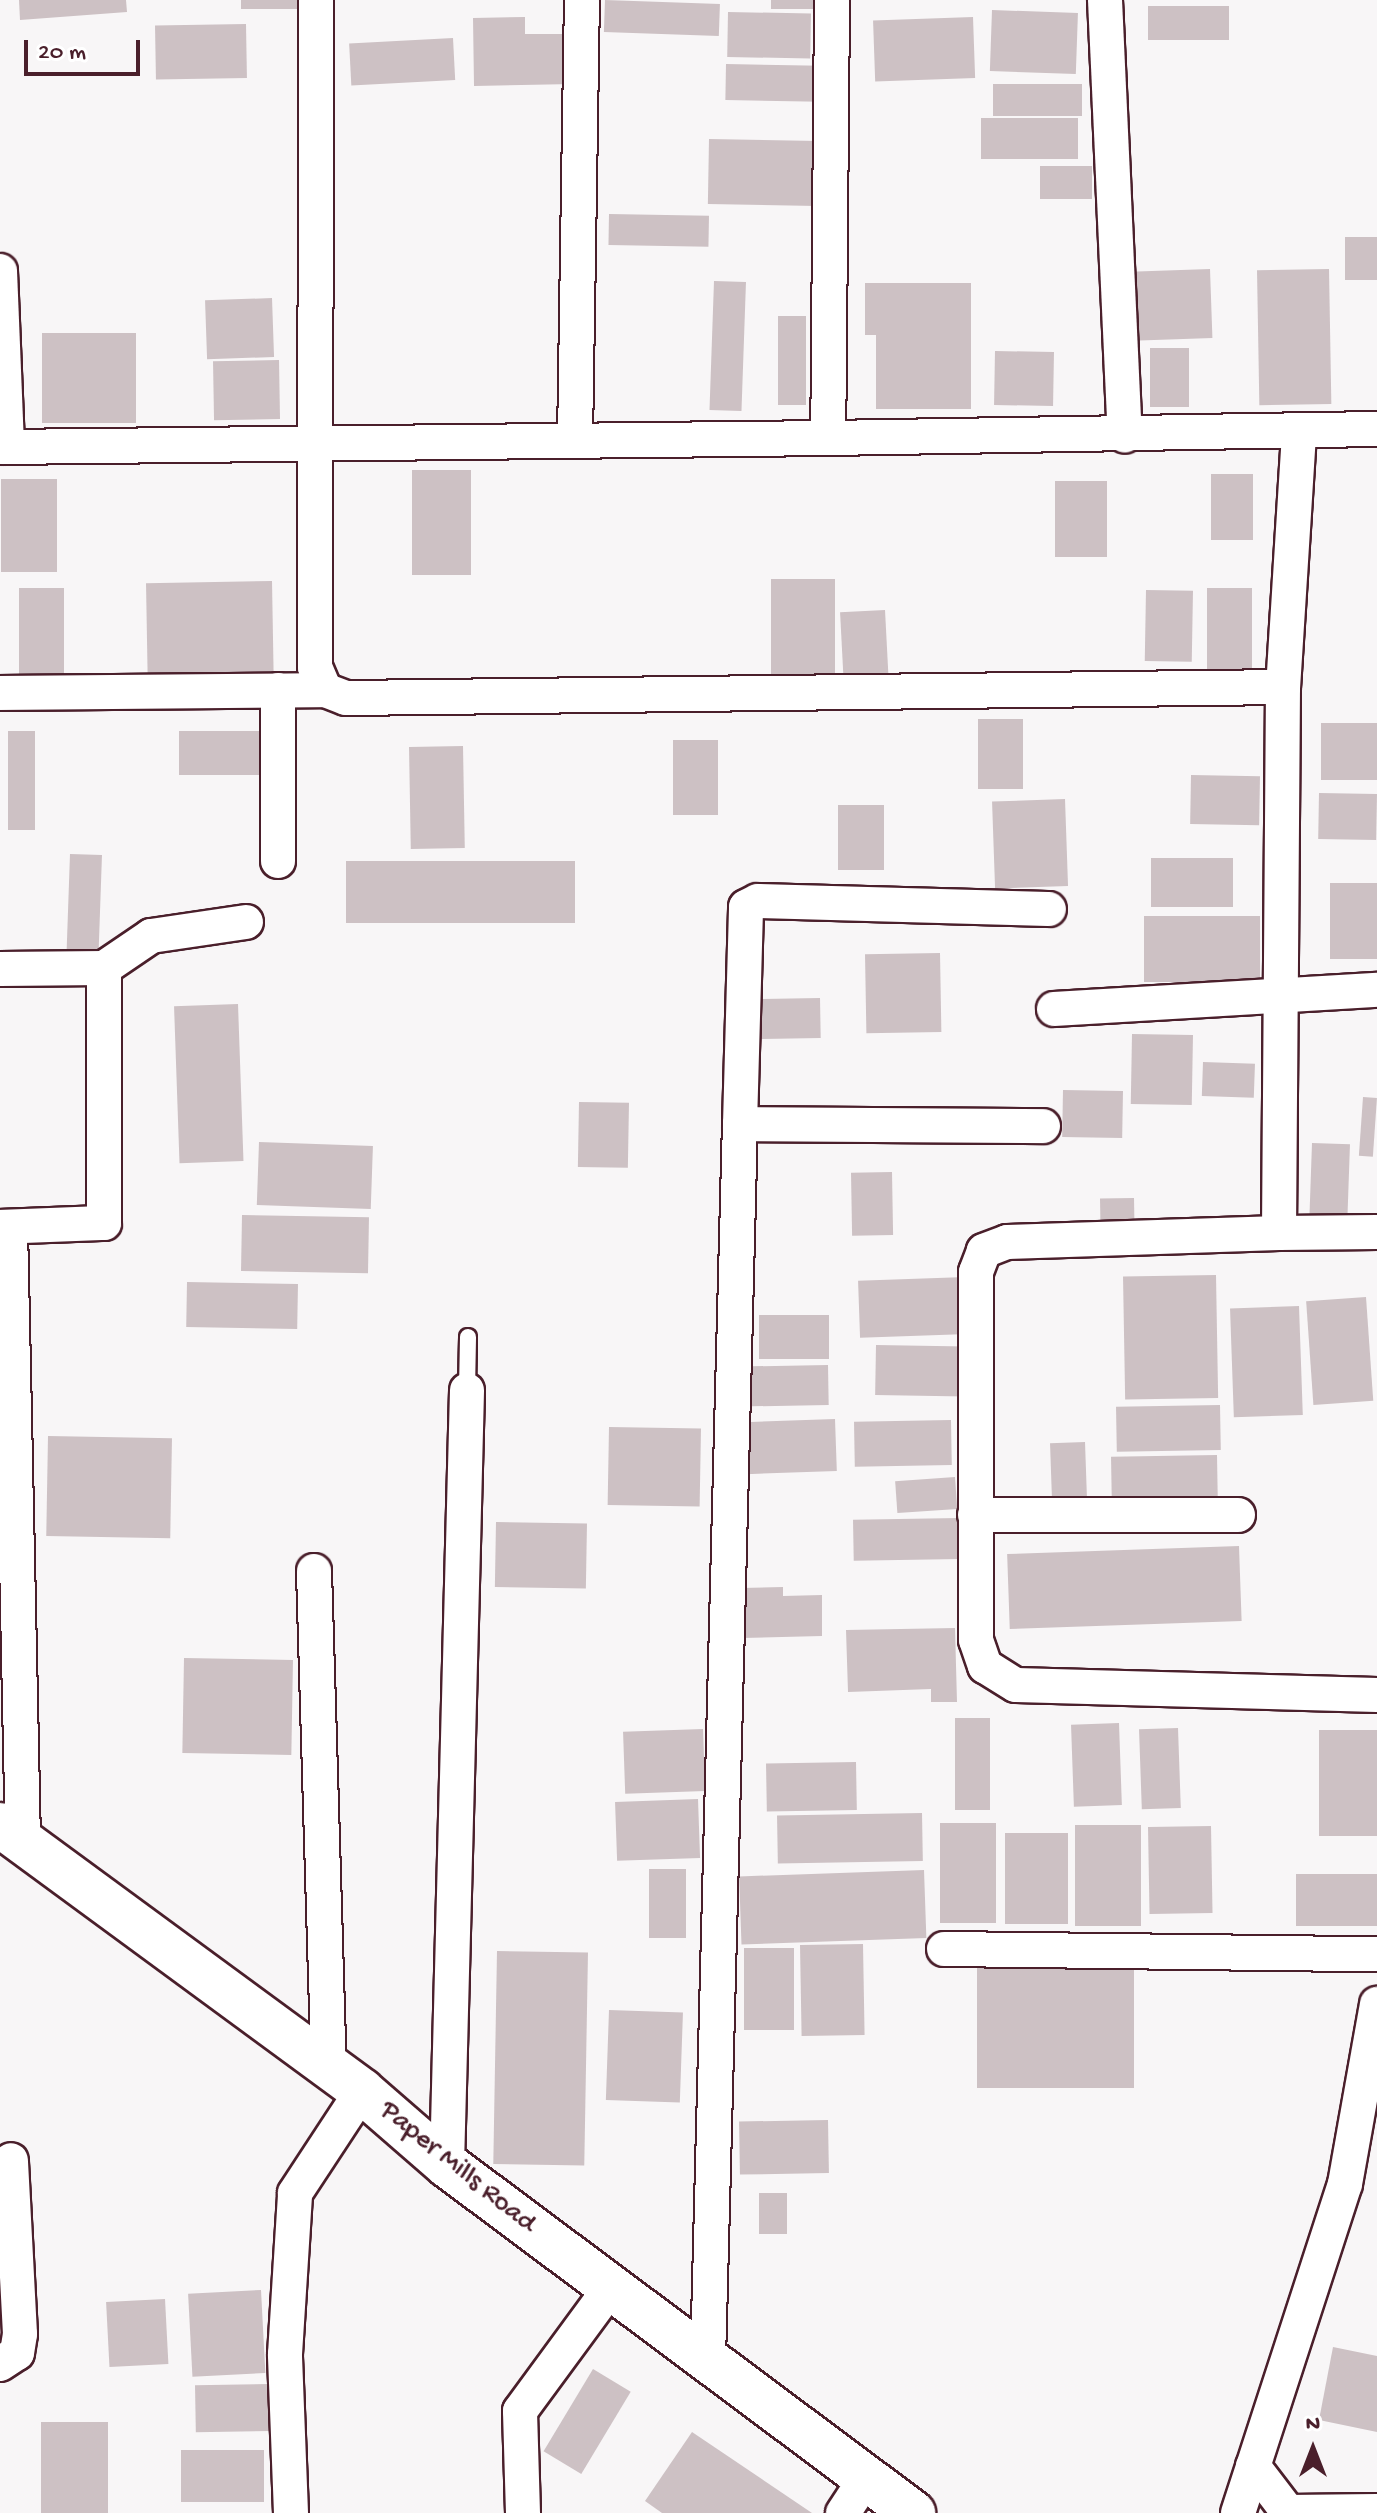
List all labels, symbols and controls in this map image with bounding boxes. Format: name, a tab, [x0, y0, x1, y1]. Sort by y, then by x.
scale bar	[28, 24, 144, 74]
text: 20 m	[38, 39, 86, 68]
street label: Paper Mills Road	[372, 2095, 542, 2241]
north arrow	[1273, 2409, 1353, 2489]
text: N	[1306, 2412, 1320, 2438]

